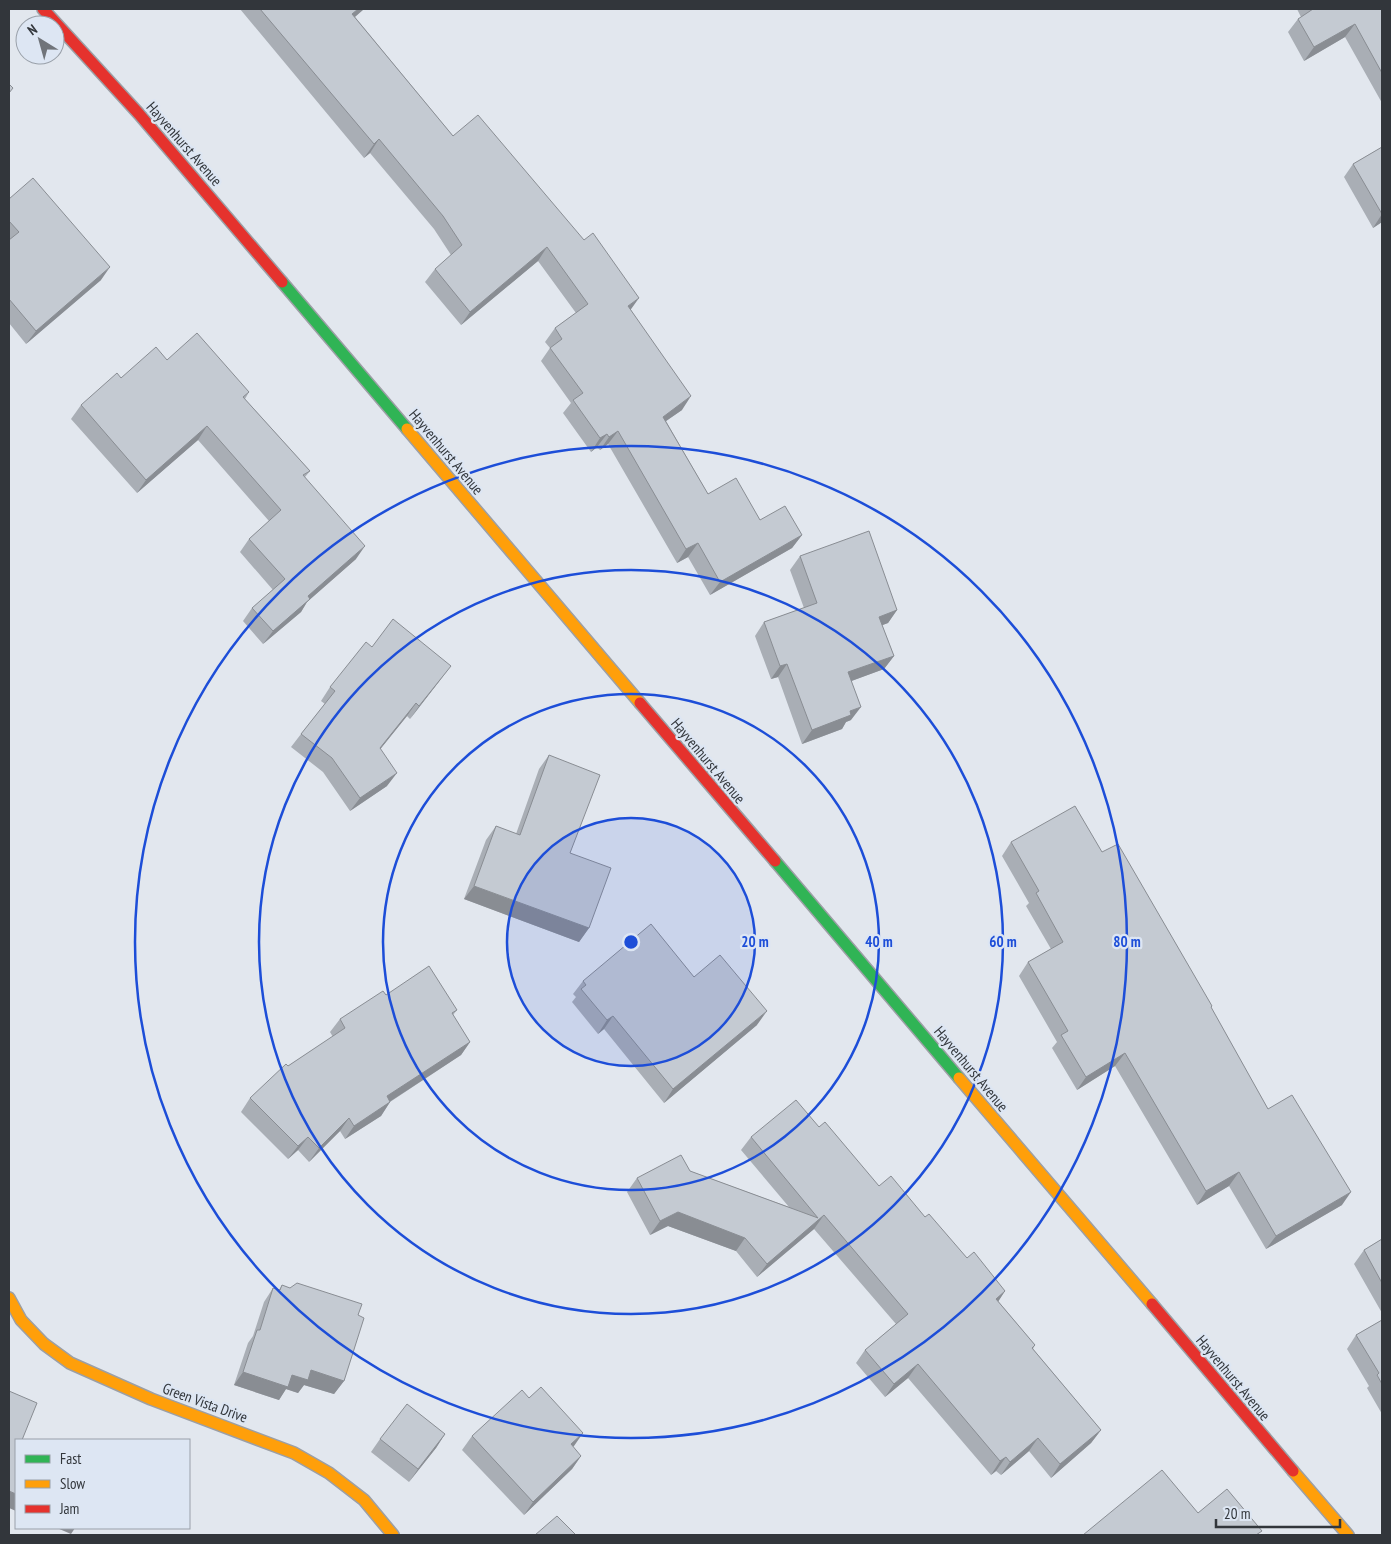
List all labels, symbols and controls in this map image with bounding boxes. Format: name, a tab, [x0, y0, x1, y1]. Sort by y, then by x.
north arrow	[15, 15, 65, 65]
text: N	[24, 20, 41, 39]
street label: Hayvenhurst Avenue	[143, 98, 226, 190]
street label: Hayvenhurst Avenue	[405, 405, 488, 498]
street label: Hayvenhurst Avenue	[667, 714, 750, 807]
text: 20 m	[741, 932, 769, 951]
text: 40 m	[865, 932, 893, 951]
text: 60 m	[989, 932, 1017, 951]
text: 80 m	[1113, 932, 1141, 951]
centre of rings	[622, 933, 640, 951]
street label: Hayvenhurst Avenue	[930, 1022, 1013, 1115]
street label: Hayvenhurst Avenue	[1192, 1331, 1275, 1424]
street label: Green Vista Drive	[160, 1378, 250, 1427]
legend	[15, 1439, 190, 1529]
text: Fast	[60, 1449, 81, 1468]
text: Slow	[60, 1474, 85, 1493]
scale bar	[1216, 1496, 1340, 1528]
text: Jam	[59, 1499, 79, 1518]
text: 20 m	[1224, 1504, 1250, 1523]

